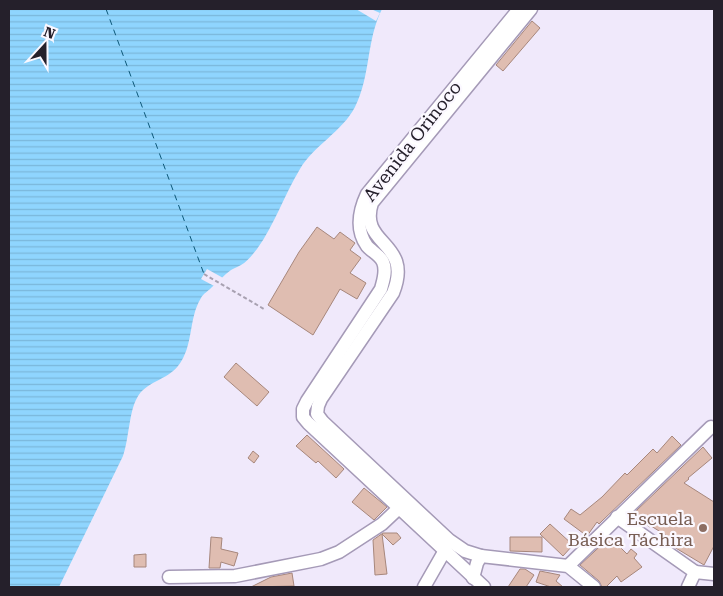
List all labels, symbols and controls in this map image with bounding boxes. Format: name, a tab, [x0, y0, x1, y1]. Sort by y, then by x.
north arrow	[20, 20, 70, 70]
text: N	[42, 23, 58, 42]
street label: Avenida Orinoco	[359, 77, 465, 205]
place label: Escuela Básica Táchira	[568, 508, 693, 550]
marker: Escuela Básica Táchira	[697, 522, 709, 534]

